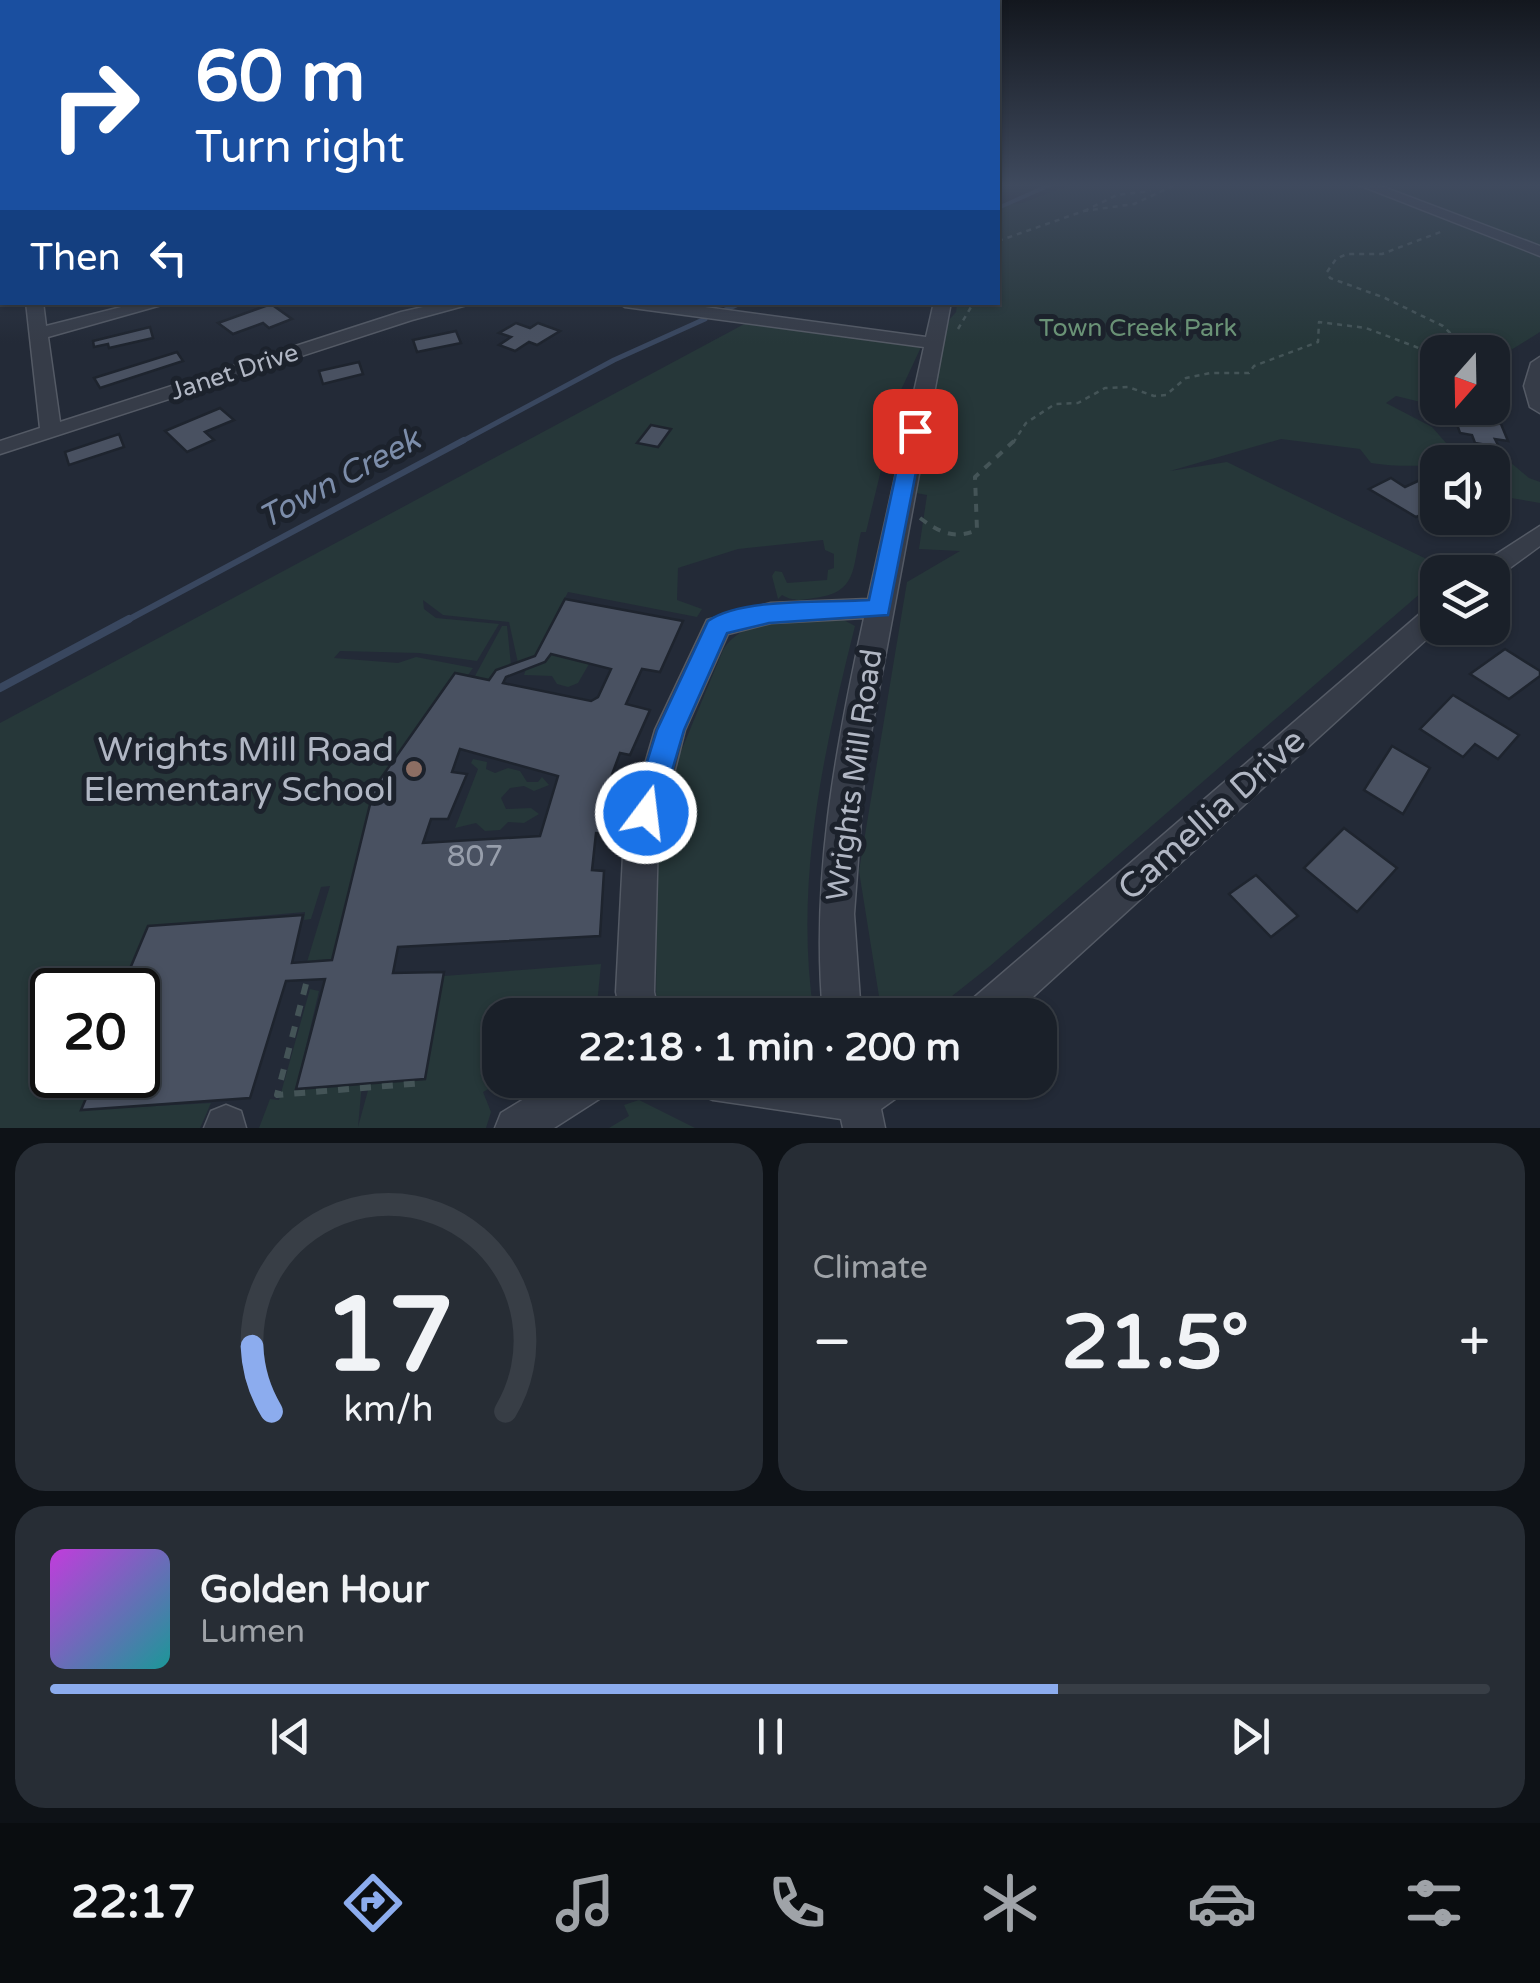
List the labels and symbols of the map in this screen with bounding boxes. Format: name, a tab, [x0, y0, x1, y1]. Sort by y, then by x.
park label: Town Creek Park	[1039, 313, 1237, 343]
north arrow	[1420, 335, 1510, 425]
street label: Janet Drive	[167, 337, 302, 407]
pin	[873, 389, 958, 474]
water label: Town Creek	[252, 419, 429, 537]
street label: Wrights Mill Road	[818, 647, 890, 903]
street label: Camellia Drive	[1110, 720, 1314, 910]
place label: Wrights Mill Road Elementary School	[83, 729, 394, 811]
marker: Wrights Mill Road Elementary School	[403, 758, 425, 780]
position arrow	[594, 761, 698, 865]
house number: 807	[447, 838, 503, 875]
speed limit sign: 20	[30, 968, 160, 1098]

